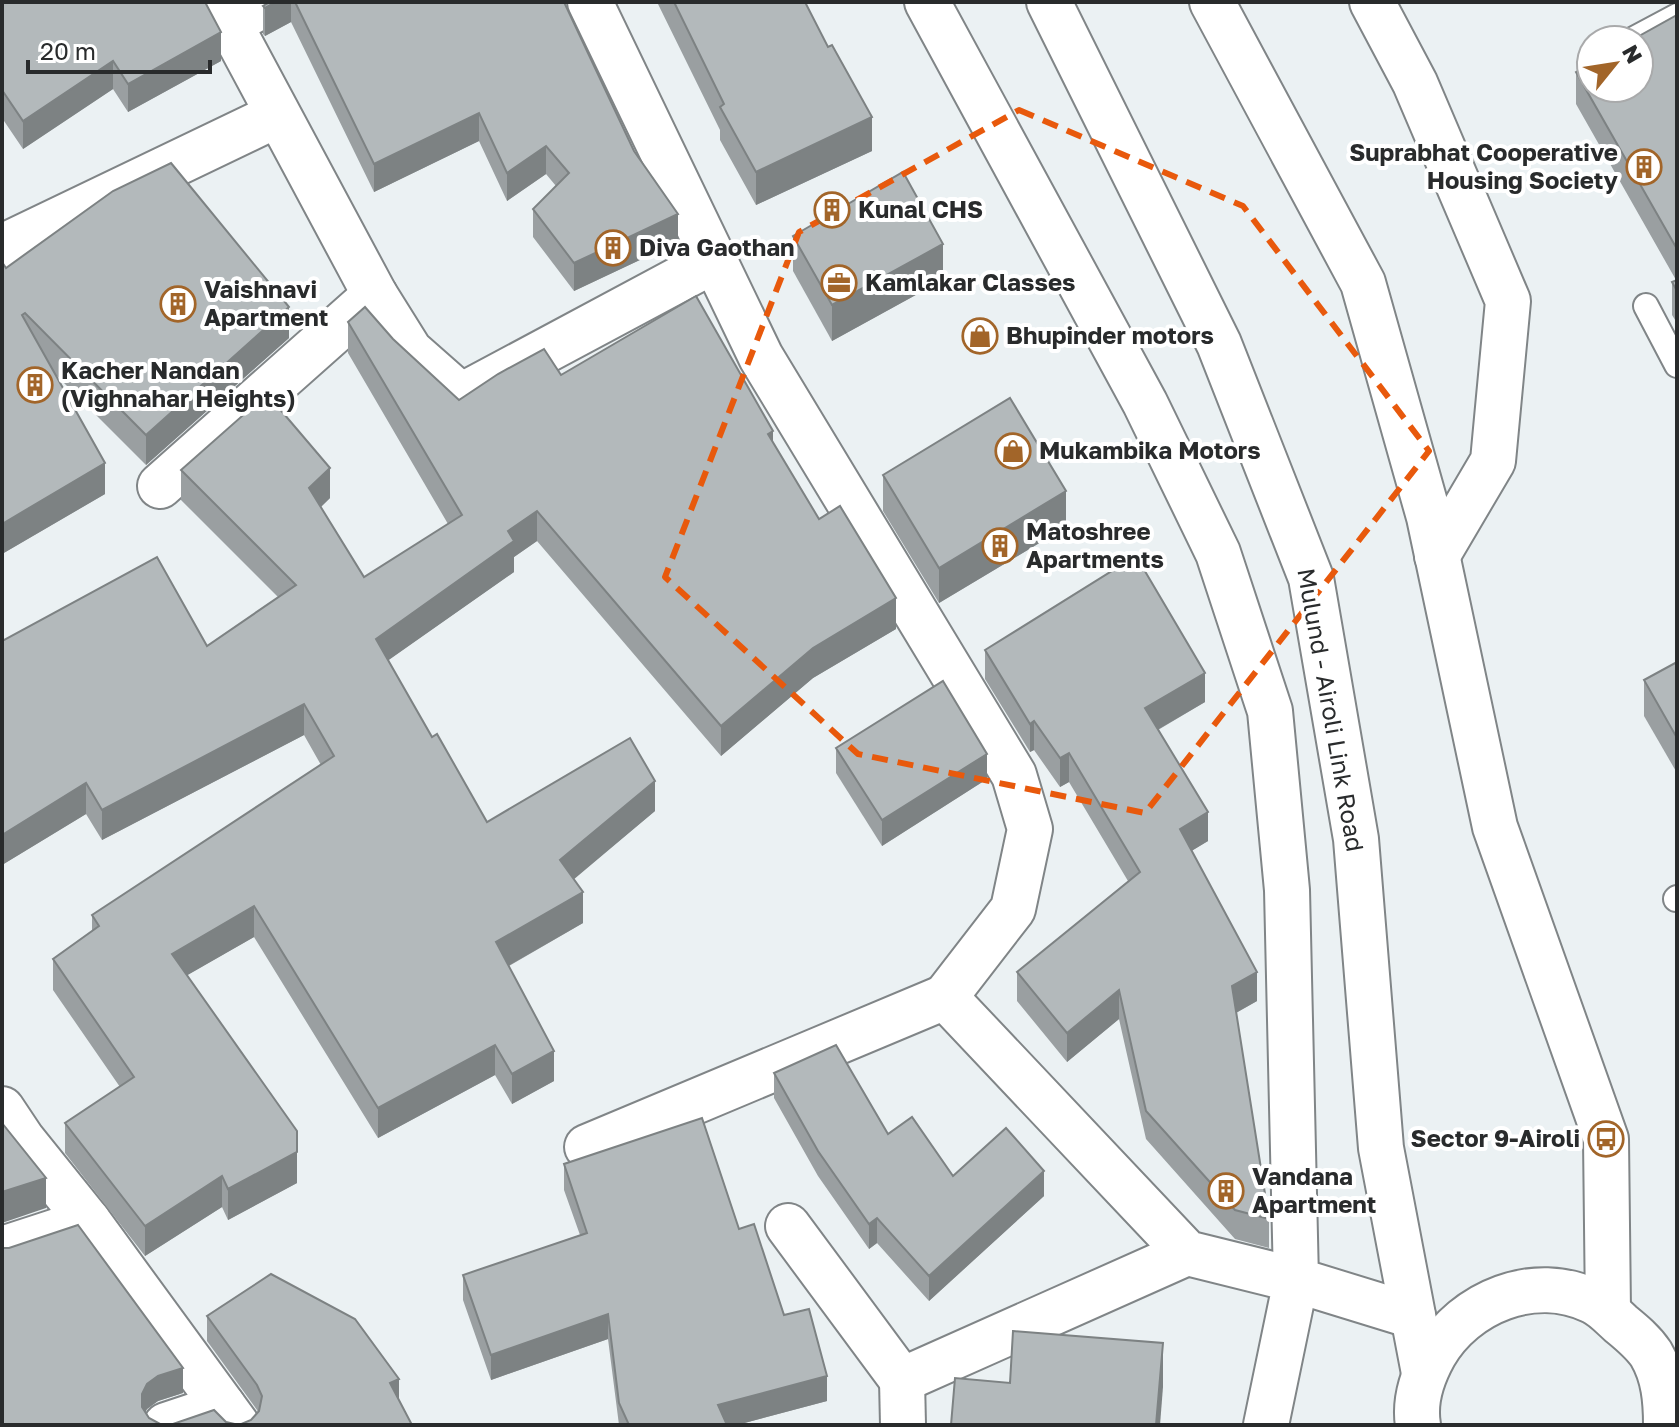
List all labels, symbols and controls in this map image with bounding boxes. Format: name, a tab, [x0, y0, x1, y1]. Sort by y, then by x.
scale bar	[28, 24, 210, 74]
north arrow	[1575, 24, 1655, 104]
text: 20 m	[40, 36, 96, 65]
text: N	[1617, 40, 1649, 68]
place label: Suprabhat Cooperative Housing Society	[1349, 137, 1619, 194]
building icon: Suprabhat Cooperative Housing Society	[1625, 148, 1663, 186]
building icon: Kunal CHS	[813, 191, 851, 229]
place label: Kunal CHS	[858, 194, 983, 223]
building icon: Diva Gaothan	[594, 229, 632, 267]
place label: Diva Gaothan	[639, 232, 795, 261]
office icon: Kamlakar Classes	[820, 264, 858, 302]
place label: Kamlakar Classes	[865, 267, 1075, 296]
place label: Vaishnavi Apartment	[204, 274, 328, 331]
building icon: Vaishnavi Apartment	[159, 285, 197, 323]
shop icon: Bhupinder motors	[961, 317, 999, 355]
place label: Bhupinder motors	[1006, 320, 1214, 349]
place label: Kacher Nandan (Vighnahar Heights)	[61, 355, 296, 412]
building icon: Kacher Nandan (Vighnahar Heights)	[16, 366, 54, 404]
shop icon: Mukambika Motors	[994, 432, 1032, 470]
place label: Mukambika Motors	[1039, 435, 1261, 464]
place label: Matoshree Apartments	[1026, 516, 1164, 573]
building icon: Matoshree Apartments	[981, 527, 1019, 565]
street label: Mulund - Airoli Link Road	[1292, 566, 1371, 854]
bus stop icon: Sector 9-Airoli	[1587, 1120, 1625, 1158]
place label: Sector 9-Airoli	[1411, 1123, 1580, 1152]
place label: Vandana Apartment	[1252, 1161, 1376, 1218]
building icon: Vandana Apartment	[1207, 1172, 1245, 1210]

